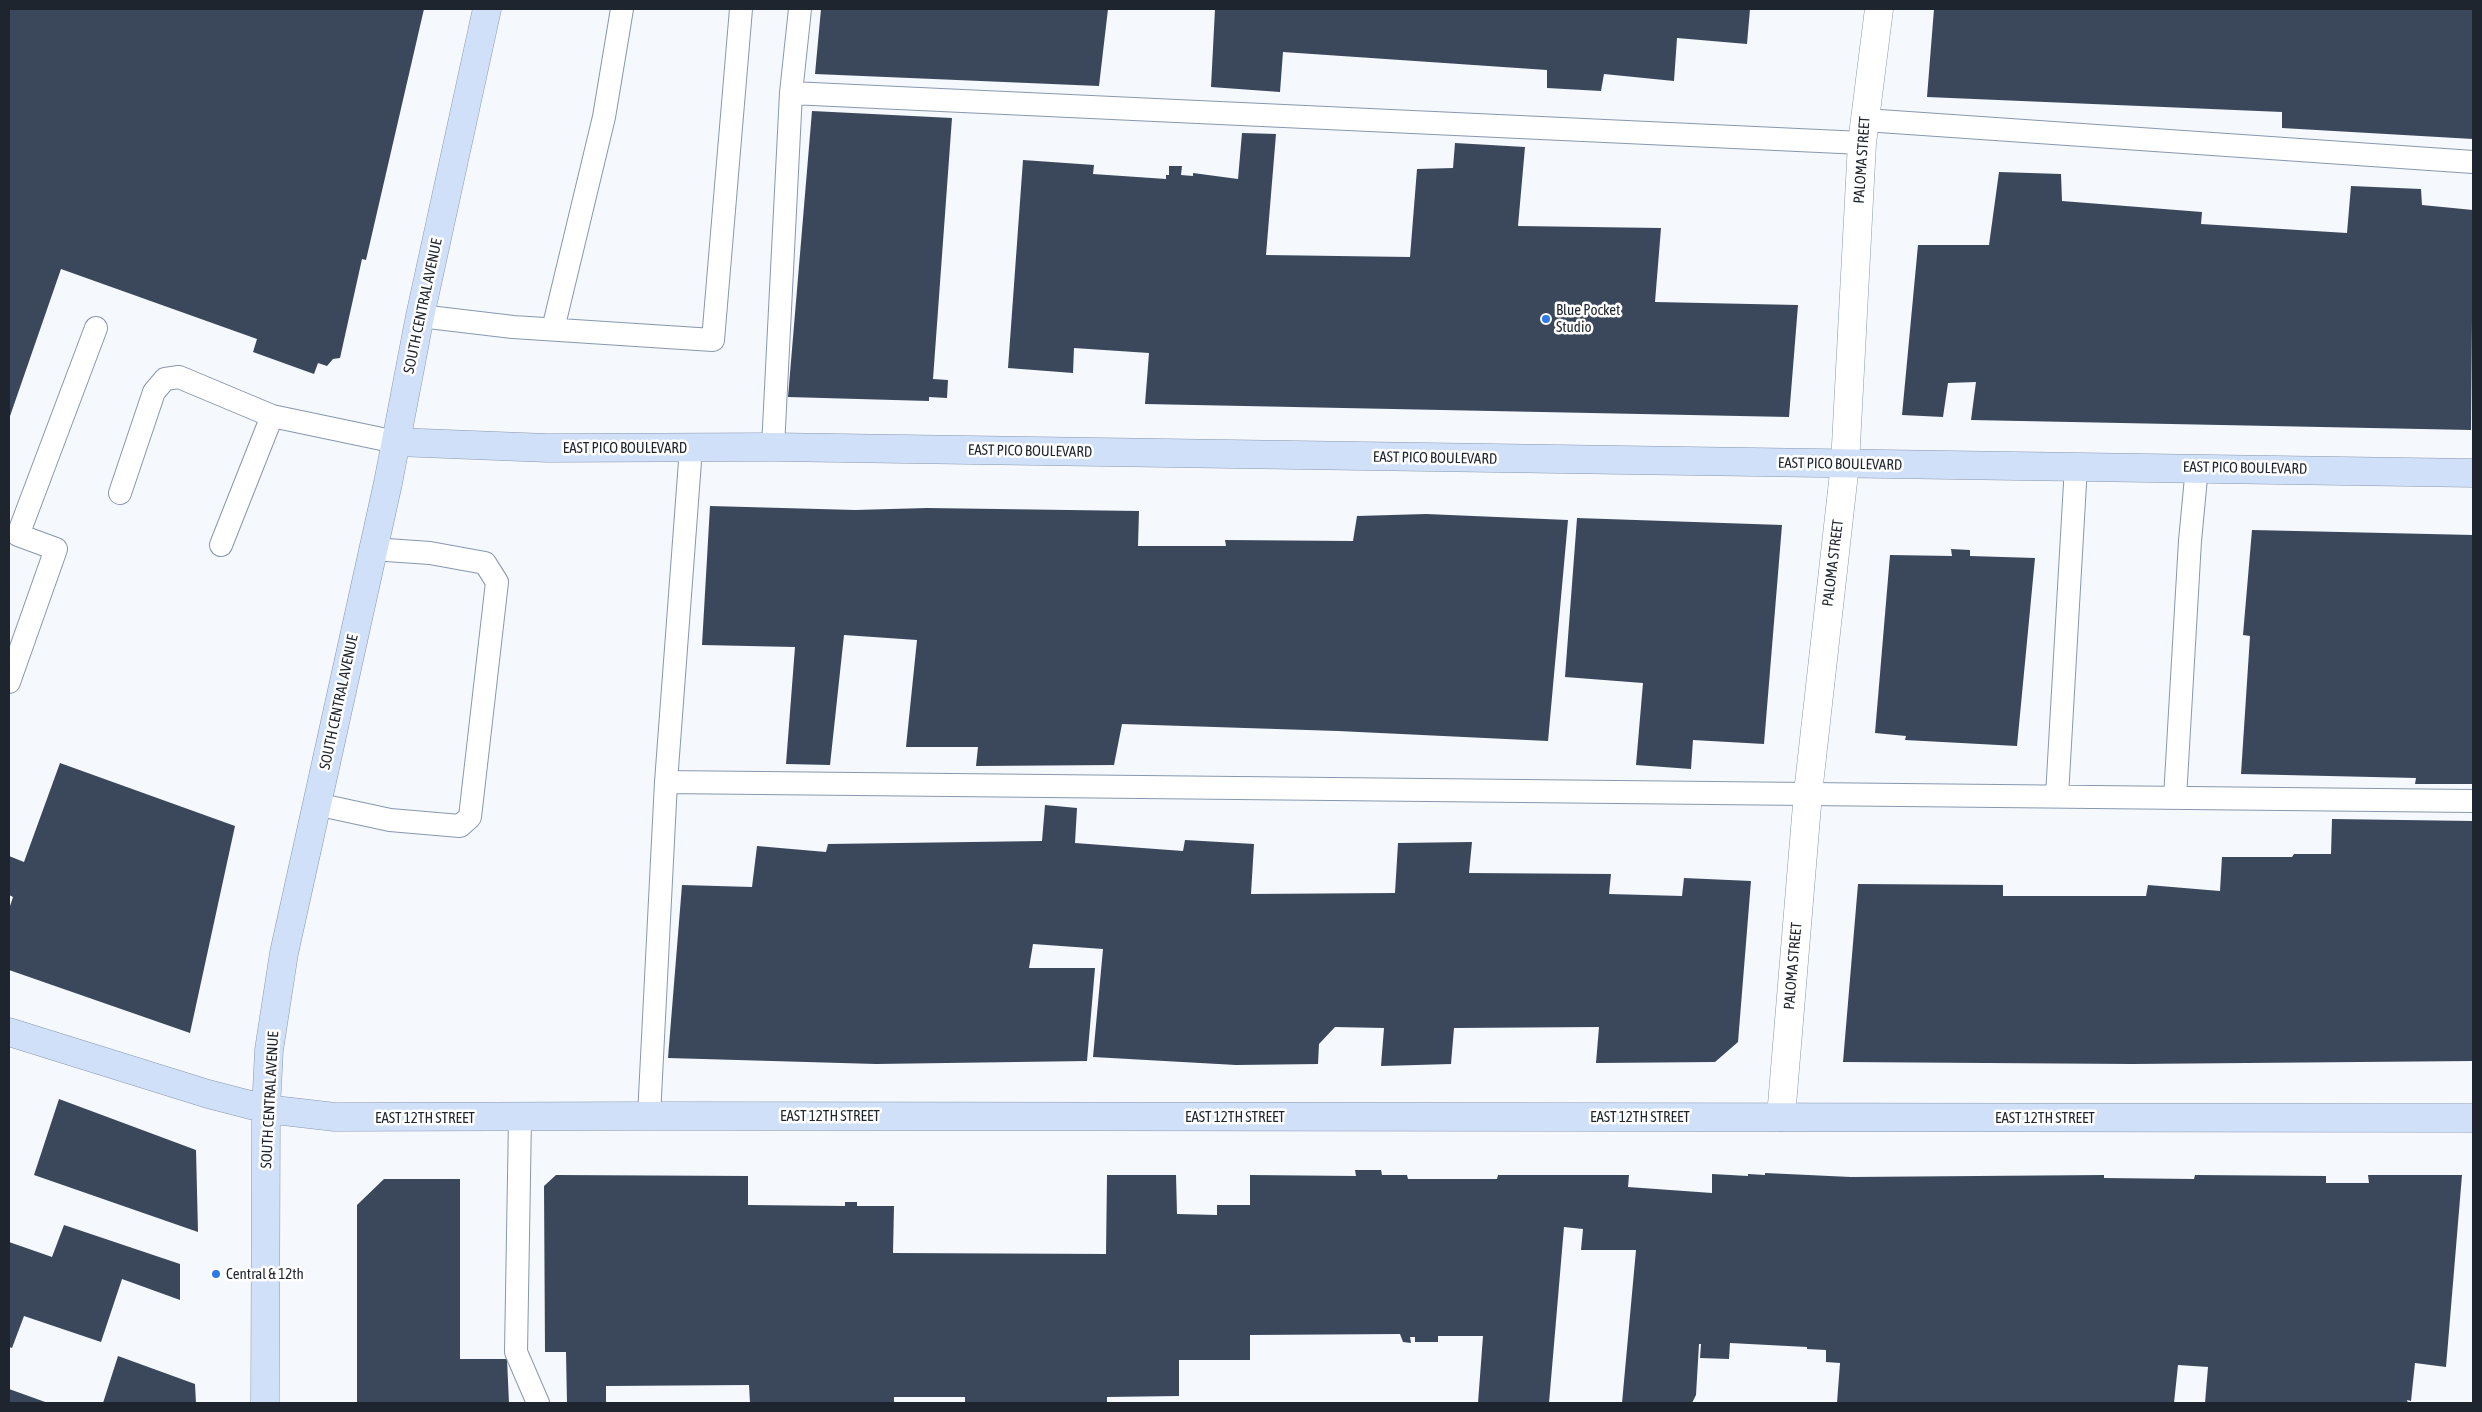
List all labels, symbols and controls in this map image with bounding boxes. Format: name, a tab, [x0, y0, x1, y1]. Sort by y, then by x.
street label: PALOMA STREET	[1850, 116, 1874, 204]
street label: SOUTH CENTRAL AVENUE	[400, 237, 446, 375]
place label: Blue Pocket Studio	[1556, 301, 1620, 336]
marker: Blue Pocket Studio	[1540, 313, 1552, 325]
street label: EAST PICO BOULEVARD	[563, 439, 687, 457]
street label: EAST PICO BOULEVARD	[968, 441, 1092, 461]
street label: EAST PICO BOULEVARD	[1373, 448, 1497, 468]
street label: EAST PICO BOULEVARD	[1778, 454, 1902, 474]
street label: EAST PICO BOULEVARD	[2183, 458, 2307, 478]
street label: PALOMA STREET	[1819, 518, 1847, 608]
street label: SOUTH CENTRAL AVENUE	[316, 633, 362, 771]
street label: PALOMA STREET	[1780, 922, 1806, 1010]
street label: SOUTH CENTRAL AVENUE	[257, 1031, 283, 1169]
street label: EAST 12TH STREET	[780, 1107, 880, 1125]
street label: EAST 12TH STREET	[1185, 1108, 1285, 1126]
street label: EAST 12TH STREET	[1590, 1108, 1690, 1126]
street label: EAST 12TH STREET	[375, 1109, 475, 1127]
street label: EAST 12TH STREET	[1995, 1109, 2095, 1127]
place label: Central & 12th	[226, 1265, 304, 1283]
marker: Central & 12th	[210, 1268, 222, 1280]

